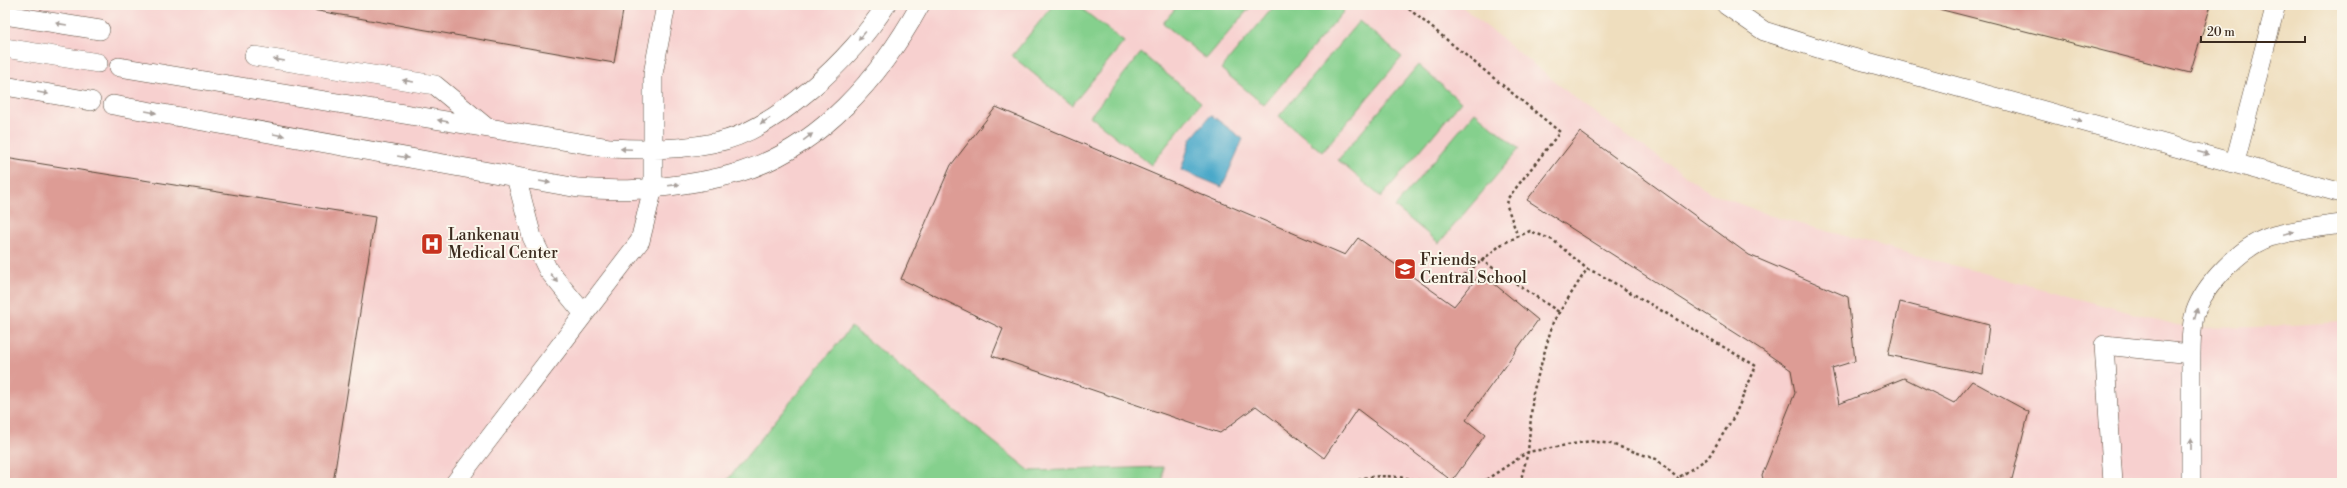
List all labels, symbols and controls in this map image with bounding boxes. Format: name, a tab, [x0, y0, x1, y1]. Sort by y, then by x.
scale bar	[2201, 18, 2305, 44]
one-way arrow	[55, 21, 67, 27]
text: 20 m	[2207, 25, 2235, 40]
one-way arrow	[858, 31, 867, 41]
one-way arrow	[273, 57, 286, 63]
one-way arrow	[402, 77, 414, 83]
one-way arrow	[37, 90, 50, 96]
one-way arrow	[145, 109, 157, 115]
one-way arrow	[437, 117, 449, 123]
one-way arrow	[2071, 117, 2083, 123]
one-way arrow	[759, 118, 771, 125]
one-way arrow	[273, 132, 285, 138]
one-way arrow	[802, 133, 813, 141]
one-way arrow	[620, 146, 632, 153]
one-way arrow	[2197, 150, 2209, 156]
one-way arrow	[397, 154, 409, 160]
one-way arrow	[539, 180, 551, 186]
one-way arrow	[668, 182, 680, 188]
place label: Lankenau Medical Center	[448, 225, 558, 263]
one-way arrow	[2283, 229, 2295, 235]
hospital icon: Lankenau Medical Center	[419, 231, 445, 257]
place label: Friends Central School	[1420, 250, 1527, 288]
school or university icon: Friends Central School	[1392, 256, 1418, 282]
one-way arrow	[550, 273, 559, 283]
one-way arrow	[2193, 308, 2199, 320]
one-way arrow	[2188, 437, 2194, 450]

